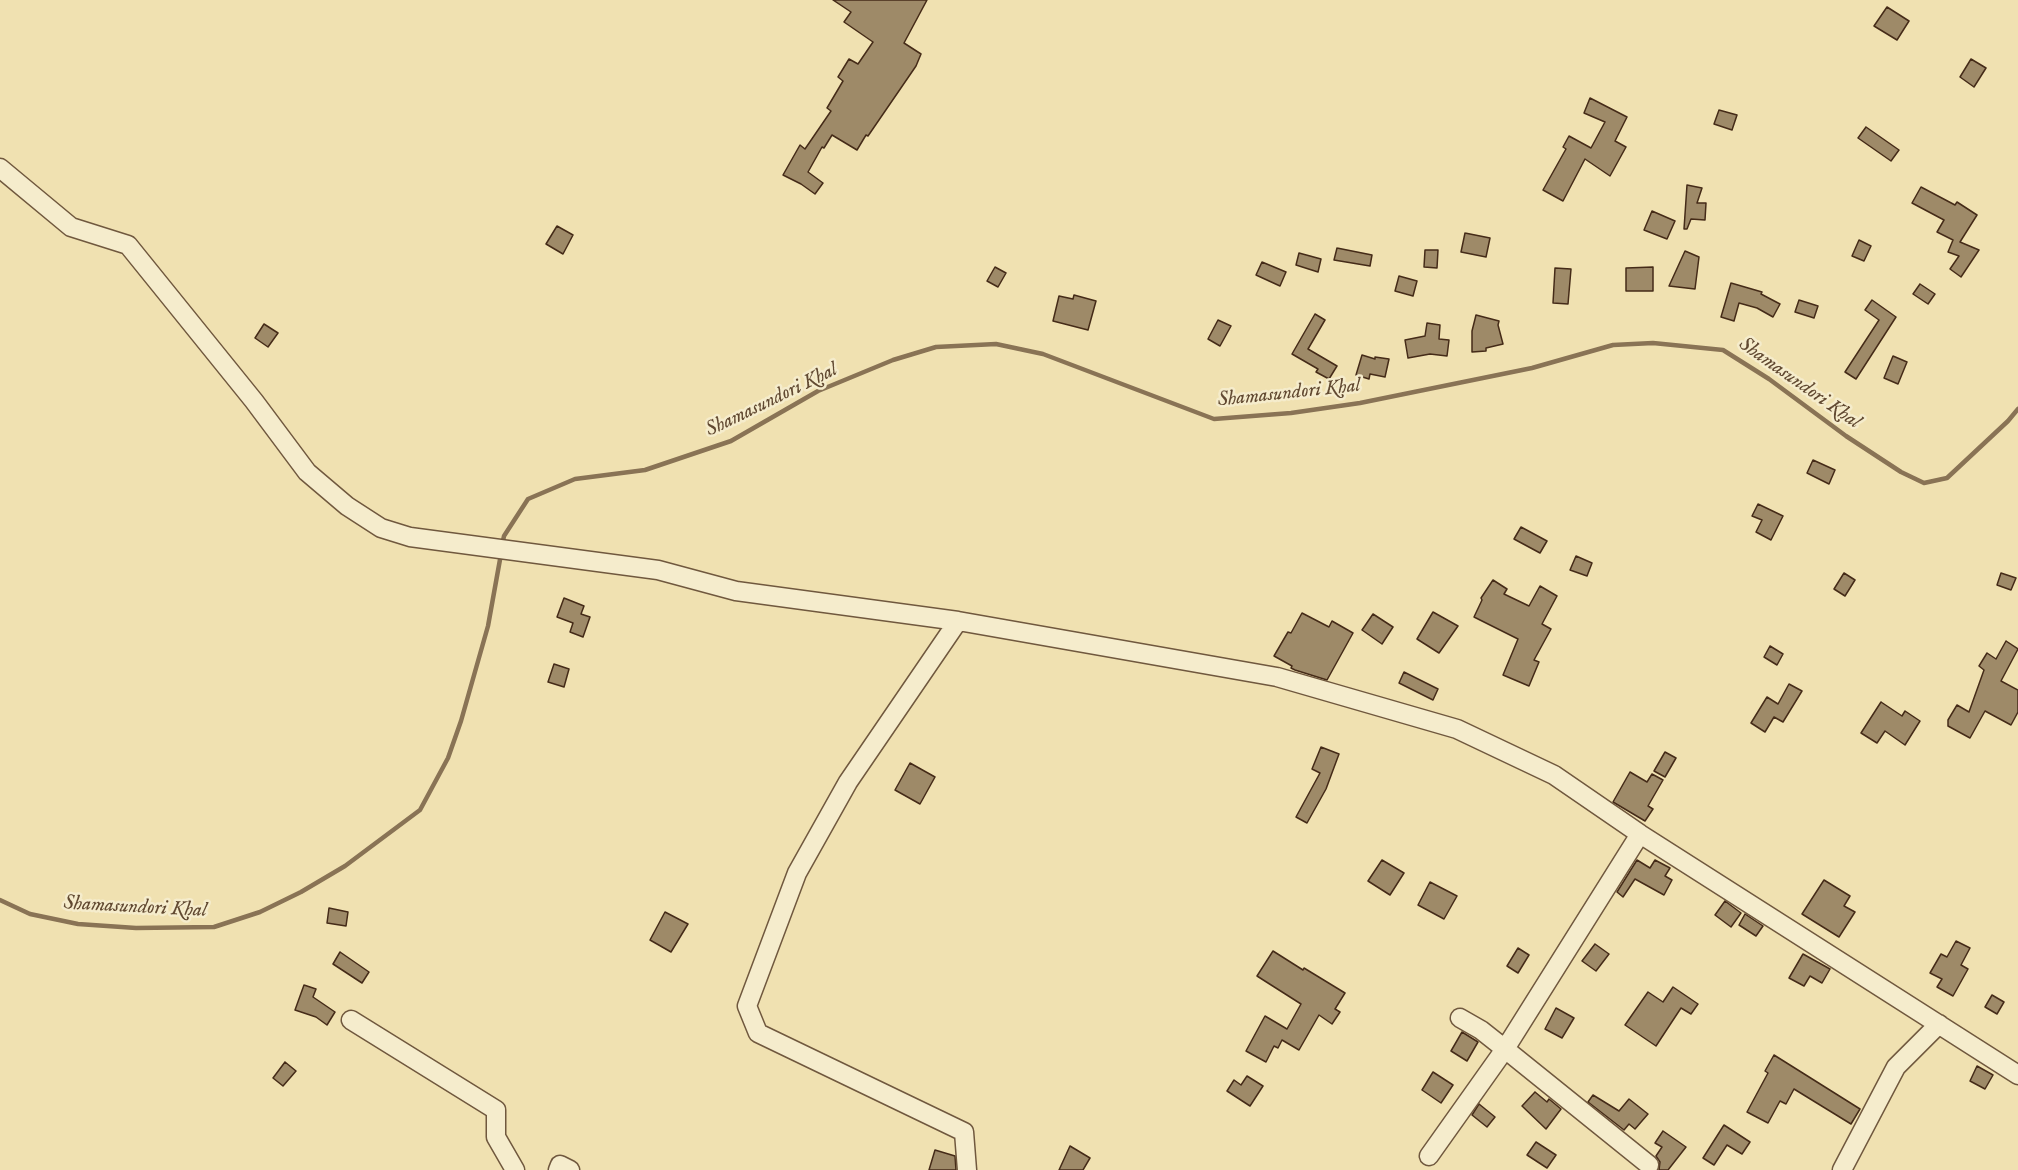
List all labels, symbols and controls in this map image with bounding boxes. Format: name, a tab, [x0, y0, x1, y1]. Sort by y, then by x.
water label: Shamasundori Khal	[1733, 333, 1865, 435]
water label: Shamasundori Khal	[702, 359, 842, 443]
water label: Shamasundori Khal	[1216, 375, 1362, 413]
water label: Shamasundori Khal	[63, 892, 207, 924]

